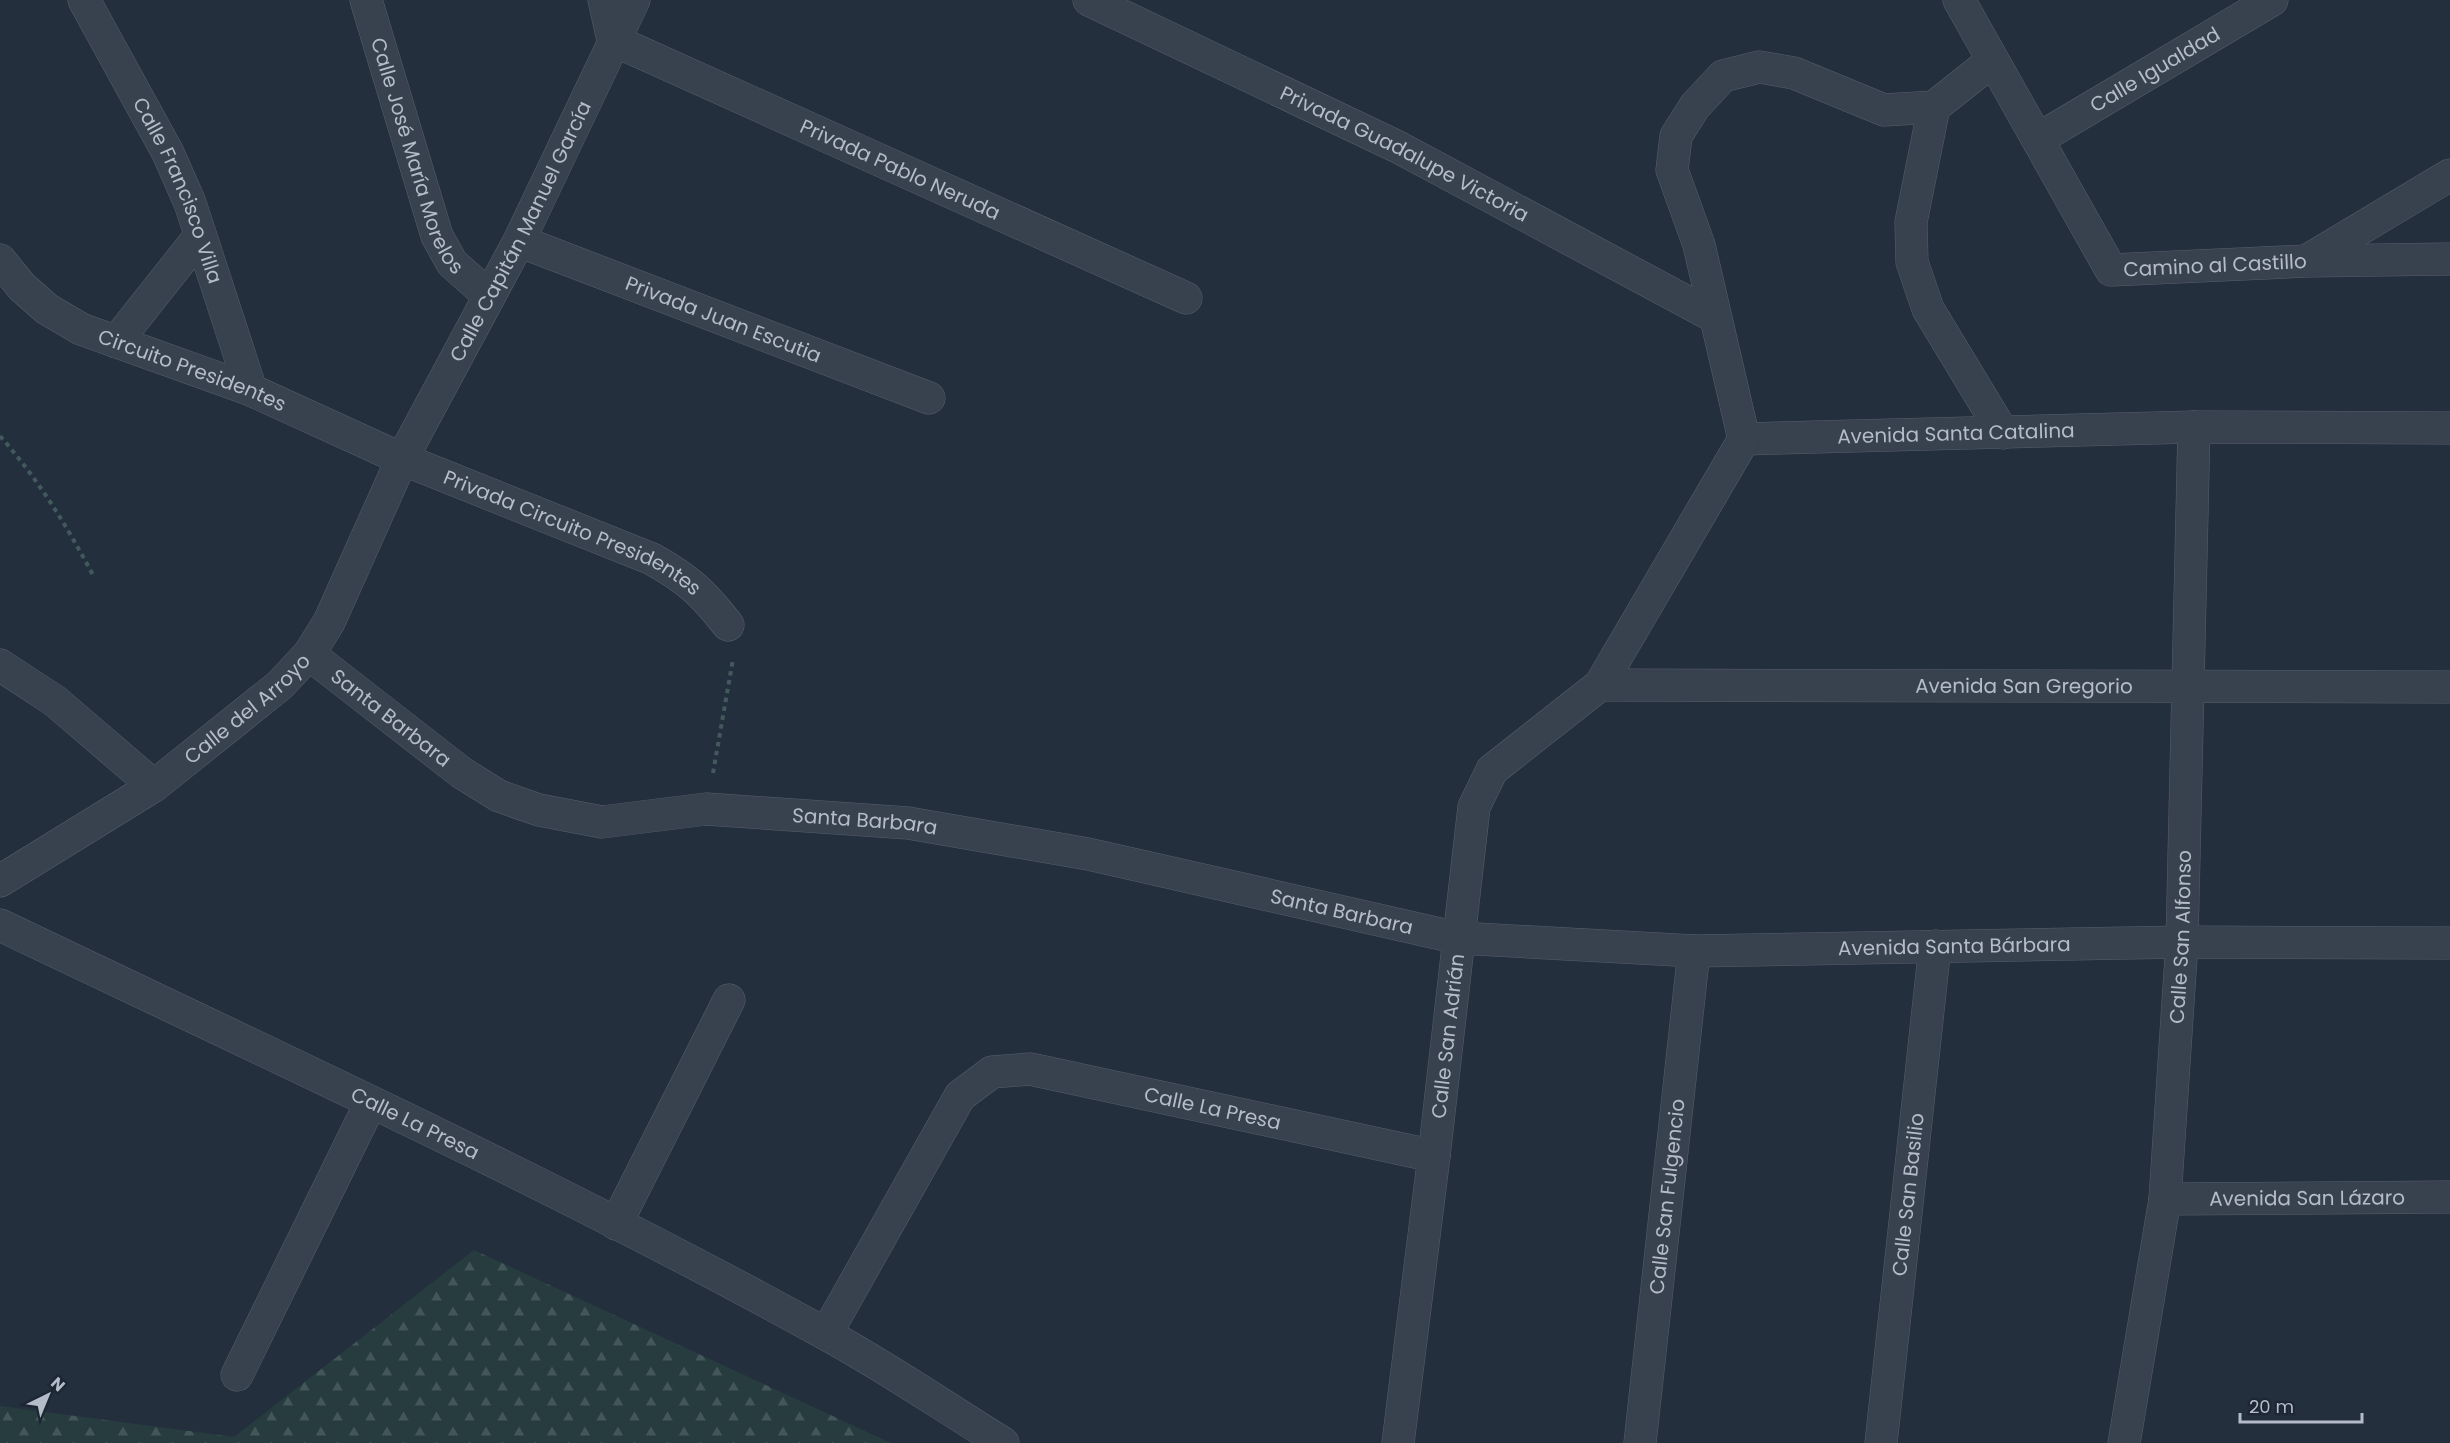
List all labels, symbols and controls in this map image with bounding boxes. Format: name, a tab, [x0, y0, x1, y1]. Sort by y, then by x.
street label: Calle Igualdad	[2085, 20, 2225, 119]
street label: Calle José María Morelos	[364, 34, 469, 281]
street label: Privada Guadalupe Victoria	[1275, 79, 1534, 229]
street label: Calle Francisco Villa	[126, 92, 229, 287]
street label: Calle Capitán Manuel García	[443, 96, 598, 367]
street label: Privada Pablo Neruda	[796, 112, 1005, 227]
street label: Camino al Castillo	[2123, 247, 2307, 283]
street label: Privada Juan Escutia	[622, 269, 825, 370]
street label: Circuito Presidentes	[94, 322, 291, 418]
street label: Avenida Santa Catalina	[1837, 416, 2075, 451]
street label: Privada Circuito Presidentes	[439, 463, 708, 602]
street label: Calle del Arroyo	[178, 647, 317, 771]
street label: Santa Barbara	[325, 662, 457, 774]
street label: Avenida San Gregorio	[1915, 672, 2133, 700]
street label: Santa Barbara	[791, 801, 940, 842]
street label: Calle San Alfonso	[2163, 850, 2198, 1025]
street label: Santa Barbara	[1268, 882, 1416, 941]
street label: Avenida Santa Bárbara	[1838, 930, 2071, 962]
street label: Calle San Adrián	[1424, 952, 1471, 1120]
street label: Calle La Presa	[346, 1080, 484, 1166]
street label: Calle La Presa	[1141, 1080, 1284, 1137]
street label: Calle San Fulgencio	[1642, 1097, 1692, 1296]
street label: Calle San Basilio	[1885, 1112, 1931, 1277]
street label: Avenida San Lázaro	[2209, 1183, 2405, 1213]
north arrow	[18, 1365, 78, 1425]
text: N	[46, 1372, 70, 1397]
scale bar	[2240, 1386, 2362, 1424]
text: 20 m	[2249, 1394, 2294, 1419]

